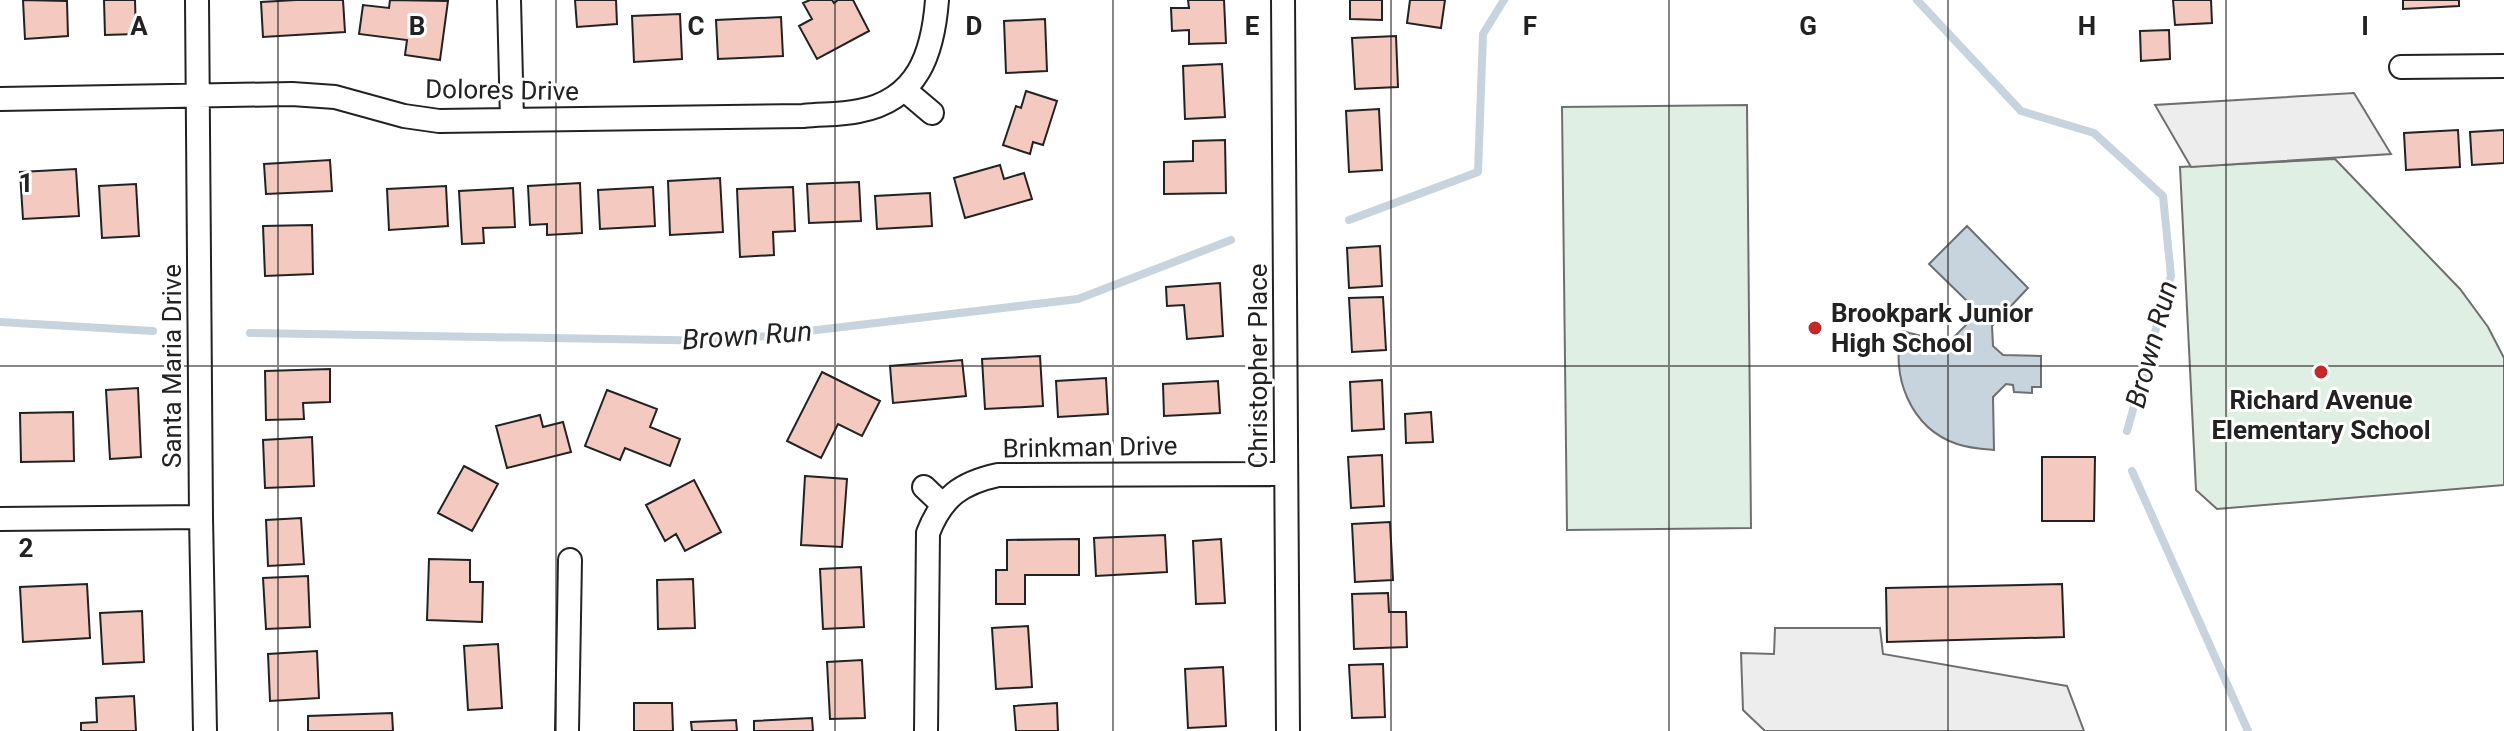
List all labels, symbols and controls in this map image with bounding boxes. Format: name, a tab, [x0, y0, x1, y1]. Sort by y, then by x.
text: A	[130, 11, 148, 41]
text: B	[409, 11, 425, 41]
text: C	[687, 11, 705, 41]
text: D	[966, 11, 982, 41]
text: E	[1245, 11, 1260, 41]
text: F	[1523, 11, 1537, 41]
text: G	[1799, 11, 1817, 41]
text: H	[2078, 11, 2096, 41]
text: I	[2361, 11, 2369, 41]
street label: Dolores Drive	[425, 74, 579, 106]
text: 1	[19, 168, 33, 198]
street label: Christopher Place	[1243, 263, 1273, 469]
street label: Santa Maria Drive	[157, 264, 187, 468]
water label: Brown Run	[2119, 277, 2184, 411]
place label: Brookpark Junior High School	[1831, 298, 2034, 358]
water label: Brown Run	[681, 314, 813, 357]
marker: Brookpark Junior High School	[1806, 319, 1824, 337]
marker: Richard Avenue Elementary School	[2312, 363, 2330, 381]
place label: Richard Avenue Elementary School	[2211, 385, 2431, 445]
street label: Brinkman Drive	[1002, 430, 1178, 464]
text: 2	[19, 533, 33, 563]

